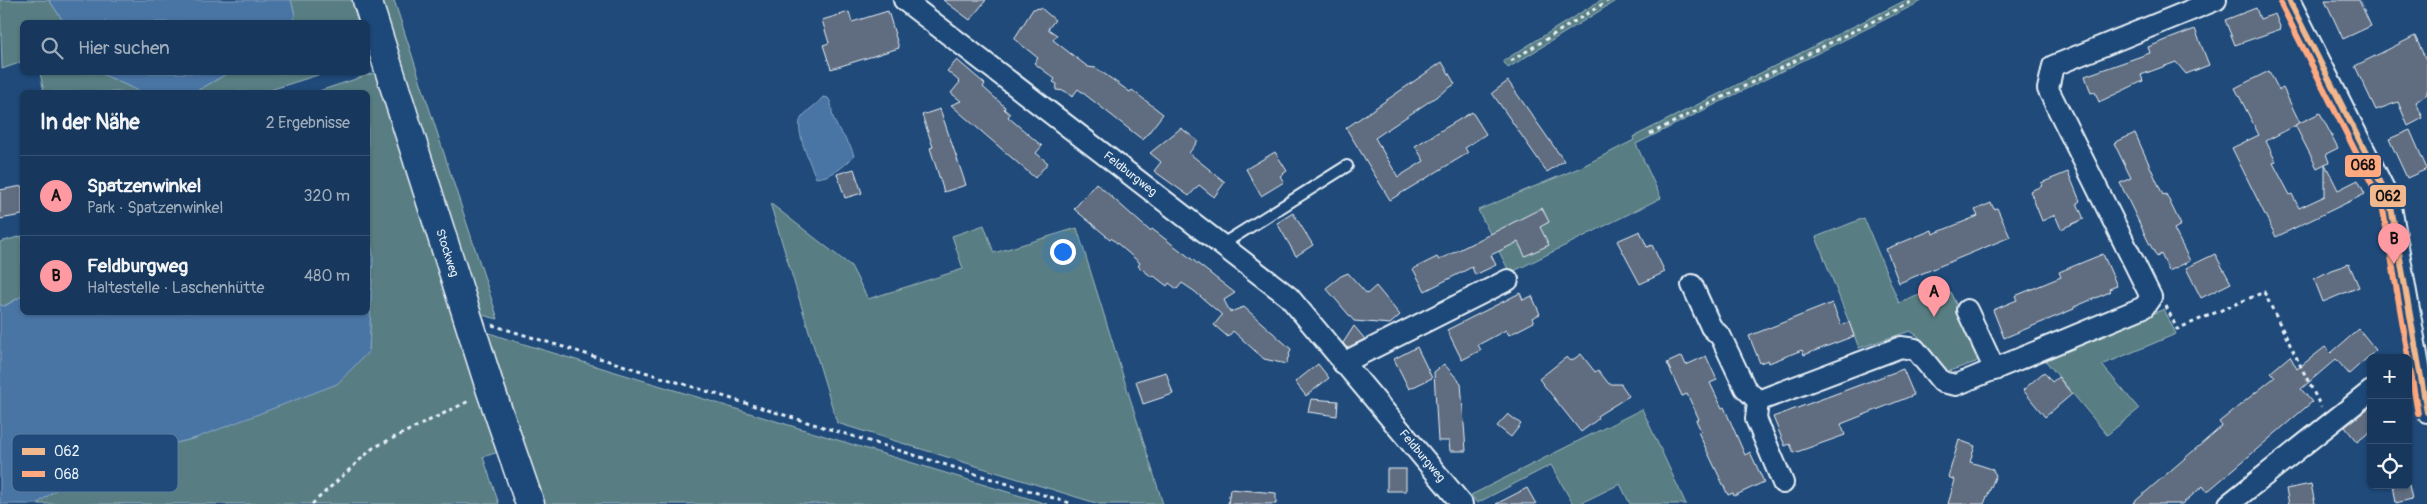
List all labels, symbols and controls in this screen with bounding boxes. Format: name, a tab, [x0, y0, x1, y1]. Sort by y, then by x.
search box	[20, 20, 370, 75]
icon: search	[38, 34, 66, 62]
text: Hier suchen	[78, 36, 170, 60]
text: In der Nähe	[40, 109, 140, 136]
text: 2 Ergebnisse	[266, 113, 350, 133]
street label: Feldburgweg	[1100, 148, 1160, 200]
line badge: 068	[2344, 154, 2382, 178]
text: 068	[2351, 157, 2375, 174]
text: Spatzenwinkel	[87, 174, 201, 198]
line badge: 062	[2369, 184, 2407, 208]
text: A	[51, 186, 61, 206]
text: 320 m	[304, 186, 350, 206]
text: 062	[2375, 188, 2401, 205]
text: Park · Spatzenwinkel	[87, 198, 223, 218]
pin: B	[2378, 223, 2410, 264]
street label: Stockweg	[432, 227, 462, 279]
your location	[1050, 239, 1076, 265]
text: Feldburgweg	[87, 254, 188, 278]
text: B	[51, 266, 61, 286]
text: 480 m	[304, 266, 350, 286]
pin: A	[1918, 276, 1950, 317]
text: Haltestelle · Laschenhütte	[87, 278, 264, 298]
map controls	[2367, 354, 2412, 489]
button: +	[2367, 354, 2412, 399]
button: −	[2367, 399, 2412, 444]
street label: Feldburgweg	[1396, 427, 1448, 485]
legend	[12, 434, 178, 492]
text: 062	[54, 443, 80, 460]
button: locate	[2367, 444, 2412, 489]
text: 068	[54, 466, 79, 483]

